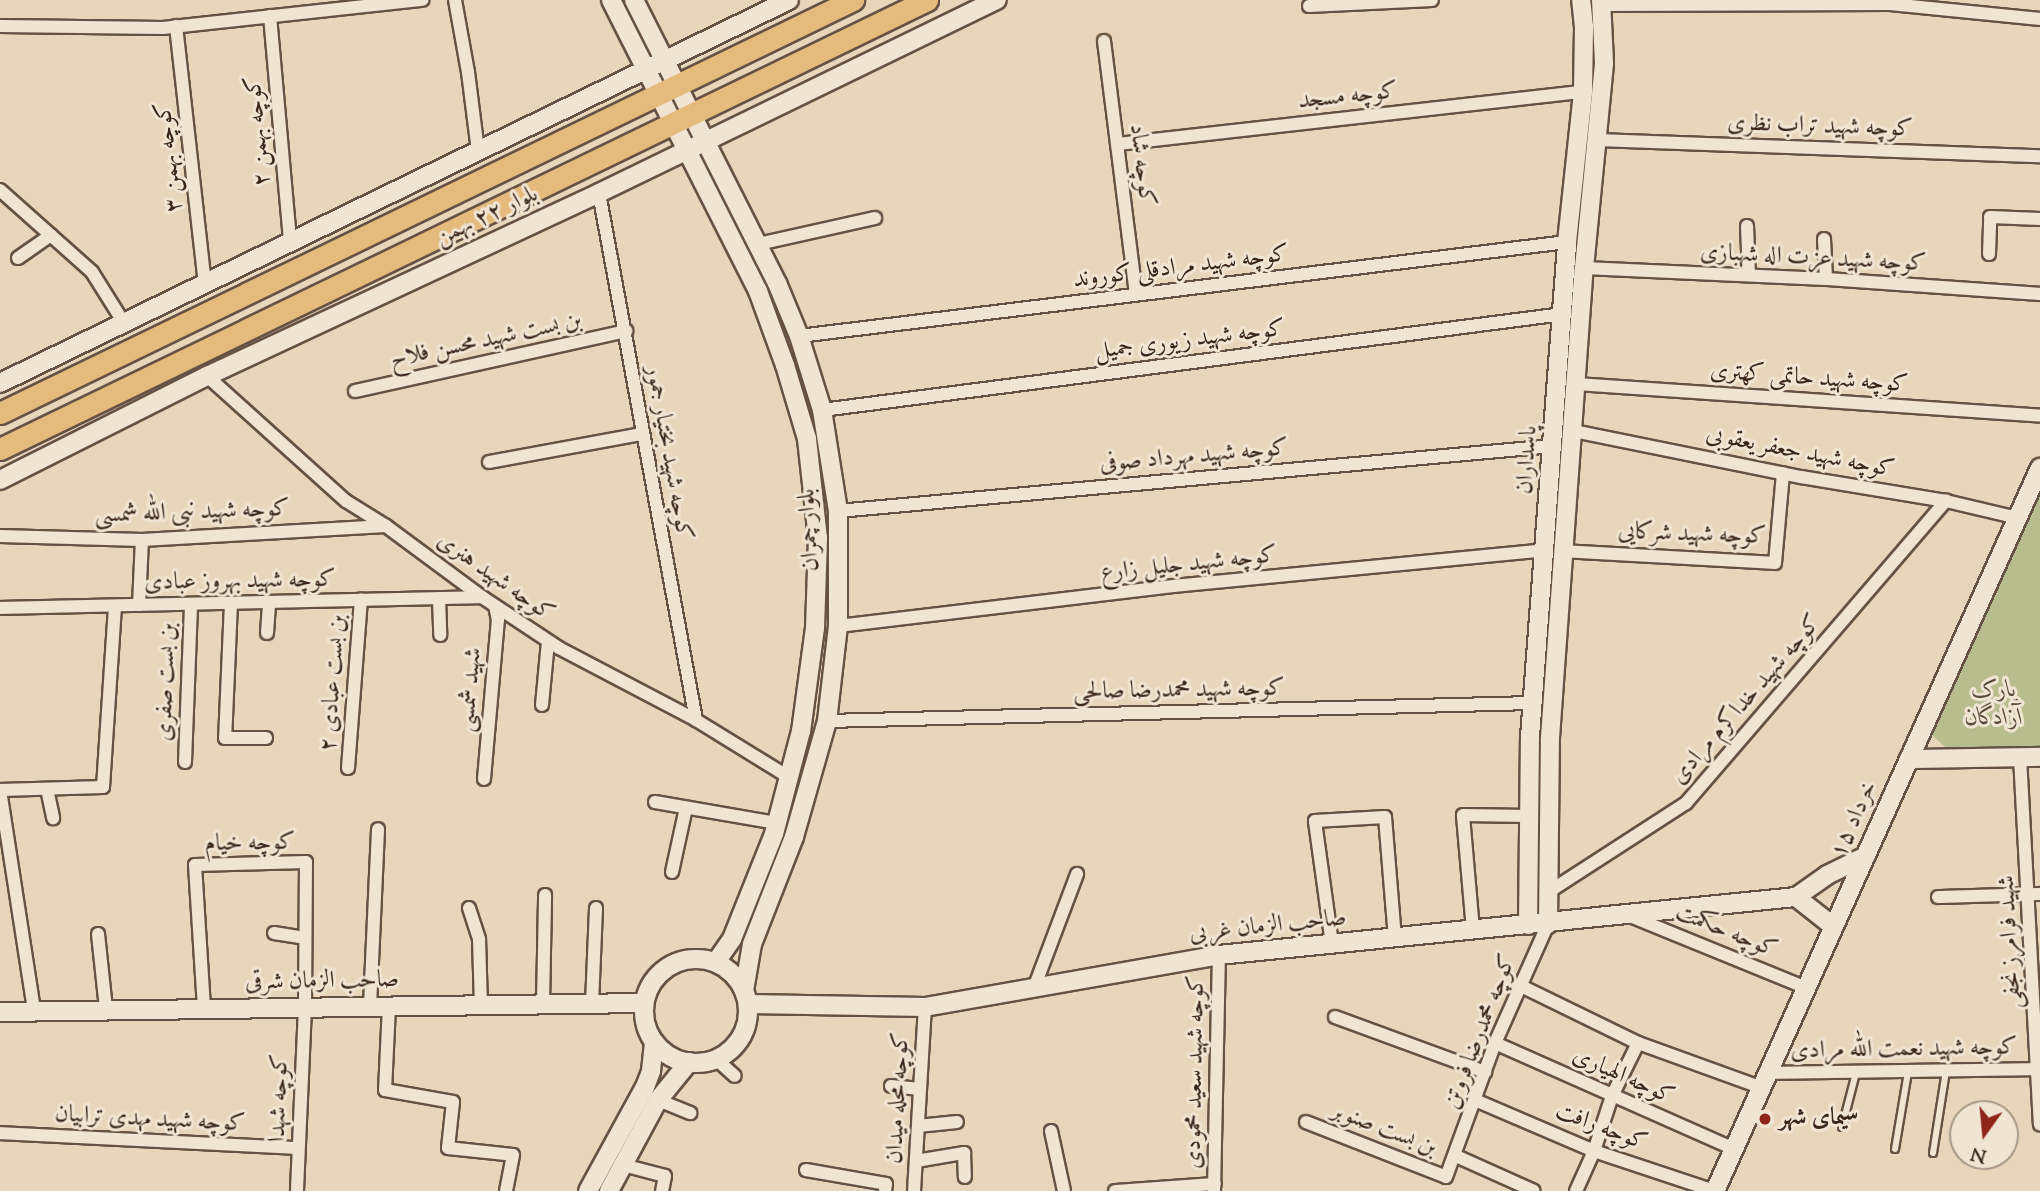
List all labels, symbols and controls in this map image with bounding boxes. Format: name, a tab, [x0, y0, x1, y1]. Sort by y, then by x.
street label: کوچه بهمن ۲	[240, 75, 278, 187]
street label: کوچه مسجد	[1297, 77, 1399, 117]
street label: کوچه بهمن ۳	[150, 100, 190, 214]
street label: کوچه شهید تراب نظری	[1727, 109, 1913, 145]
street label: کوچه شاد	[1122, 122, 1160, 208]
street label: بلوار ۲۲ بهمن	[431, 181, 543, 253]
street label: کوچه شهید عزت اله شهبازی	[1699, 239, 1927, 279]
street label: کوچه شهید مرادقلی کوروند	[1072, 240, 1290, 296]
street label: بن بست شهید محسن فلاح	[387, 307, 585, 375]
street label: کوچه شهید زیوری جمیل	[1093, 315, 1287, 367]
street label: کوچه شهید حاتمی کهتری	[1709, 358, 1909, 400]
street label: کوچه شهید بختیار جمور	[638, 363, 698, 543]
street label: کوچه شهید جعفر یعقوبی	[1703, 421, 1897, 485]
street label: پاسداران	[1511, 425, 1545, 495]
street label: کوچه شهید مهرداد صوفی	[1098, 434, 1290, 480]
street label: بلوار چمران	[793, 488, 827, 572]
street label: کوچه شهید نبی الله شمسی	[94, 495, 290, 531]
street label: کوچه شهید شرکایی	[1617, 518, 1767, 552]
street label: کوچه شهید هنری	[431, 527, 559, 629]
street label: کوچه شهید جلیل زارع	[1099, 541, 1279, 589]
street label: کوچه شهید بهروز عبادی	[144, 566, 336, 598]
street label: کوچه شهید خداکرم مرادی	[1665, 609, 1829, 791]
street label: بن بست عبادی ۲	[315, 613, 353, 753]
street label: بن بست صفری	[151, 622, 183, 742]
street label: شهید شمسی	[453, 646, 489, 734]
street label: کوچه شهید محمدرضا صالحی	[1073, 675, 1285, 707]
park label: پارک آزادگان	[1965, 677, 2023, 733]
street label: ۱۵ خرداد	[1825, 777, 1885, 863]
street label: کوچه خیام	[204, 829, 296, 859]
street label: شهید فرامرز نجفی	[1993, 875, 2029, 1009]
street label: کوچه حکمت	[1671, 899, 1781, 965]
street label: صاحب الزمان غربی	[1188, 904, 1348, 950]
street label: کوچه محمدرضا فروتن	[1438, 950, 1524, 1114]
street label: صاحب الزمان شرقی	[245, 966, 399, 998]
street label: کوچه شهید سعید محمودی	[1180, 975, 1212, 1169]
street label: کوچه محله میدان	[881, 1031, 917, 1165]
street label: کوچه شهید نعمت الله مرادی	[1790, 1034, 2018, 1066]
street label: کوچه الهیاری	[1568, 1042, 1678, 1112]
street label: کوچه شهدا	[264, 1053, 296, 1143]
street label: بن بست صنوبر	[1327, 1097, 1441, 1163]
street label: کوچه رافت	[1551, 1097, 1651, 1159]
north arrow	[1949, 1100, 2019, 1170]
street label: کوچه شهید مهدی ترابیان	[54, 1101, 246, 1139]
place label: سیمای شهر	[1779, 1105, 1858, 1133]
marker: سیمای شهر	[1757, 1111, 1773, 1127]
text: N	[1968, 1139, 1990, 1169]

